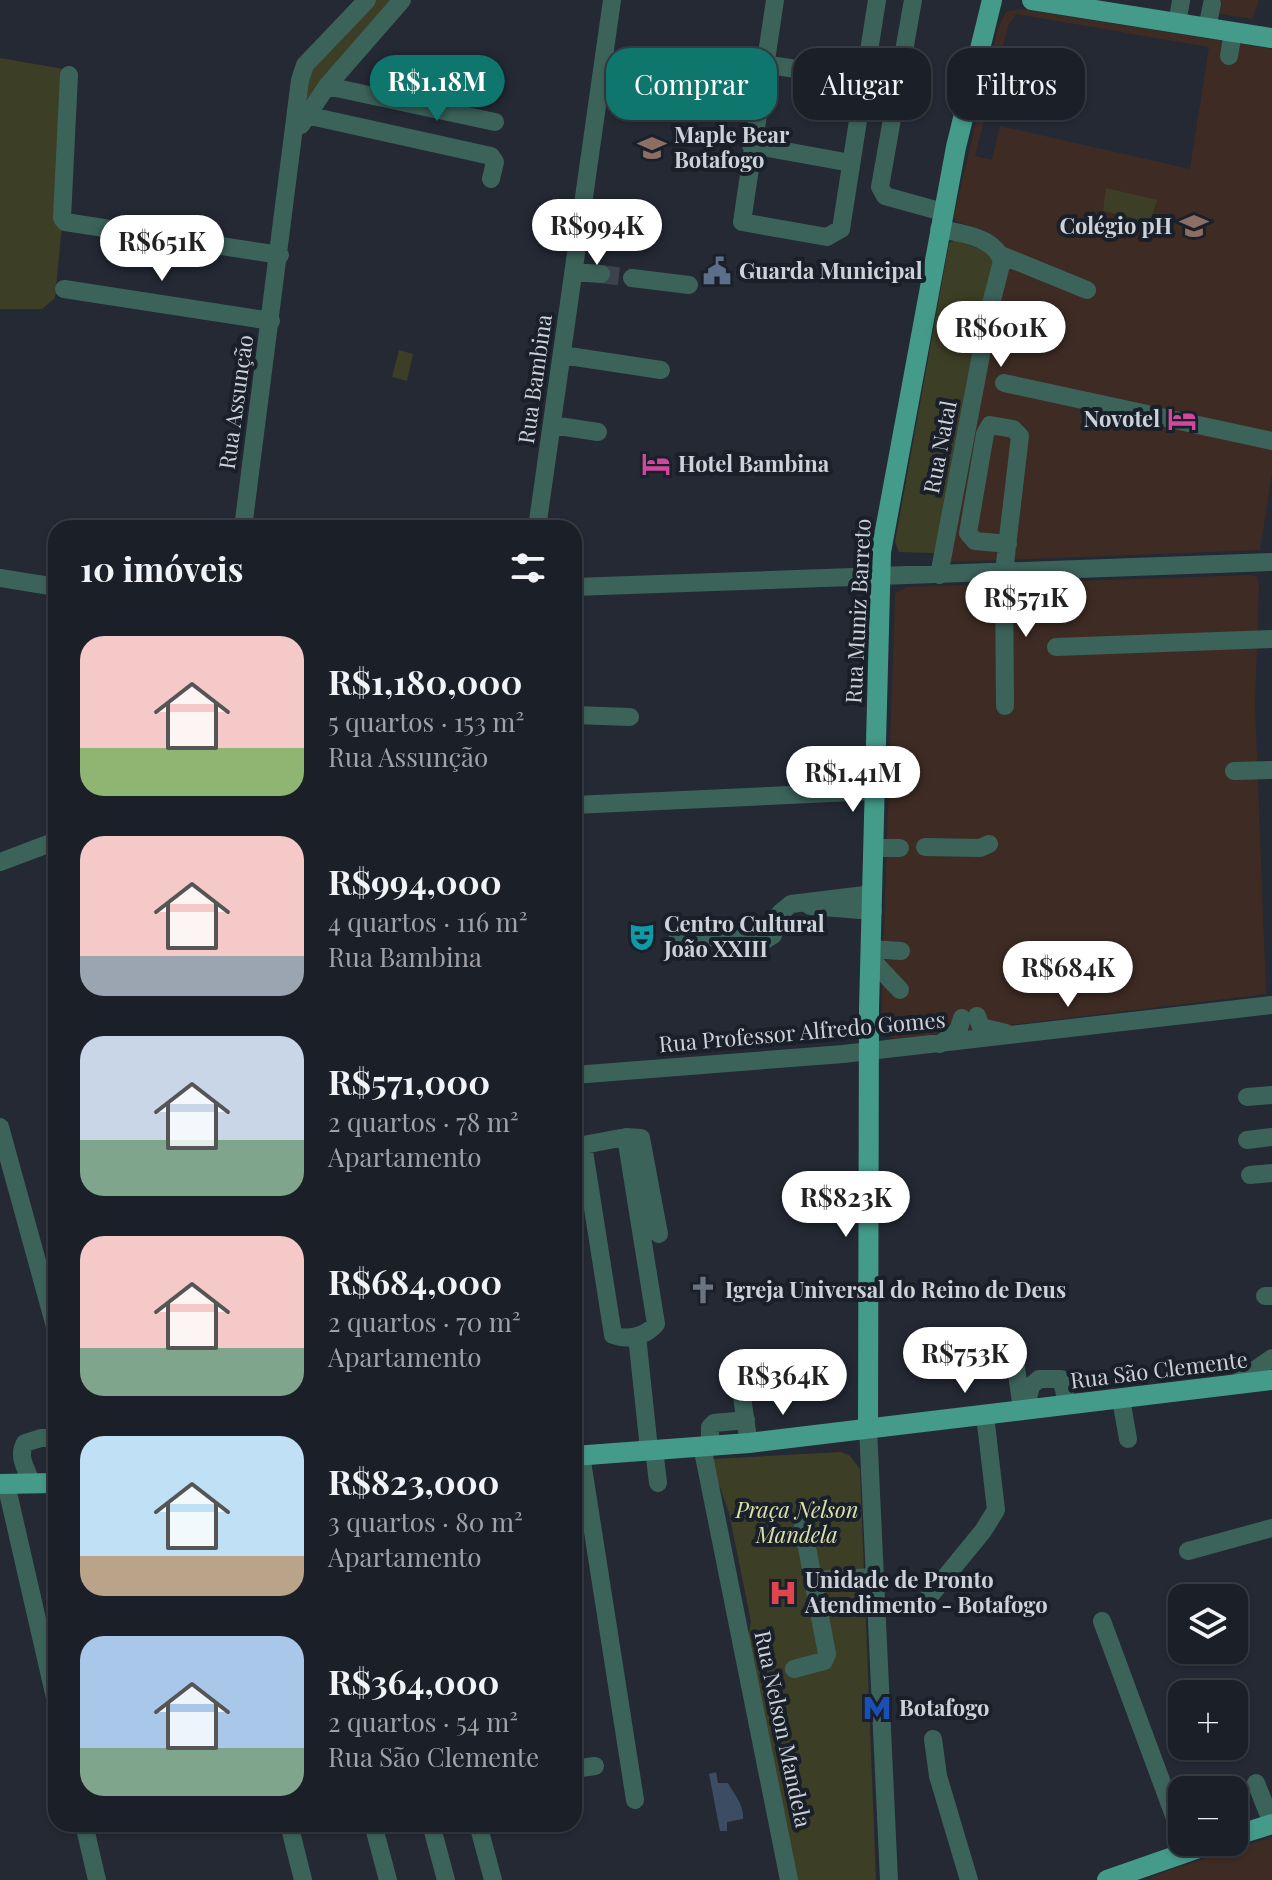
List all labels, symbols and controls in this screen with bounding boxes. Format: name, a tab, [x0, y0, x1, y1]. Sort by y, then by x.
chip: Comprar	[606, 48, 777, 120]
chip: Alugar	[793, 48, 931, 120]
chip: Filtros	[947, 48, 1085, 120]
pin: R$1.18M	[363, 55, 511, 123]
text: R$1.18M	[388, 63, 486, 98]
place label: Maple Bear Botafogo	[674, 119, 790, 174]
school or university icon: Maple Bear Botafogo	[637, 133, 667, 163]
pin: R$994K	[532, 199, 662, 267]
text: R$994K	[550, 207, 644, 242]
place label: Colégio pH	[1060, 210, 1172, 240]
school or university icon: Colégio pH	[1179, 211, 1209, 241]
pin: R$651K	[97, 215, 227, 283]
text: R$651K	[118, 223, 206, 258]
place label: Guarda Municipal	[739, 255, 923, 285]
public building icon: Guarda Municipal	[702, 256, 732, 286]
pin: R$601K	[936, 301, 1066, 369]
text: R$601K	[955, 309, 1047, 344]
street label: Rua Bambina	[510, 312, 558, 445]
street label: Rua Assunção	[211, 333, 259, 471]
street label: Rua Natal	[915, 398, 963, 496]
place label: Novotel	[1084, 403, 1160, 433]
hotel icon: Novotel	[1167, 404, 1197, 434]
place label: Hotel Bambina	[678, 448, 830, 478]
hotel icon: Hotel Bambina	[641, 449, 671, 479]
street label: Rua Muniz Barreto	[837, 518, 877, 704]
text: 10 imóveis	[80, 545, 243, 591]
icon: filters	[506, 546, 550, 590]
pin: R$571K	[961, 571, 1091, 639]
text: R$571K	[983, 579, 1069, 614]
text: R$1,180,000	[328, 658, 522, 704]
icon: home	[144, 668, 240, 764]
text: 5 quartos · 153 m²	[328, 704, 524, 739]
text: Rua Assunção	[328, 739, 488, 774]
pin: R$1.41M	[779, 746, 927, 814]
text: R$1.41M	[804, 754, 902, 789]
text: R$994,000	[328, 858, 502, 904]
icon: home	[144, 868, 240, 964]
text: 4 quartos · 116 m²	[328, 904, 528, 939]
place label: Centro Cultural João XXIII	[663, 908, 825, 963]
theatre icon: Centro Cultural João XXIII	[627, 922, 657, 952]
text: Rua Bambina	[328, 939, 482, 974]
pin: R$684K	[1003, 941, 1133, 1009]
text: R$684K	[1021, 949, 1115, 984]
street label: Rua Professor Alfredo Gomes	[657, 1004, 946, 1058]
text: R$571,000	[328, 1058, 490, 1104]
icon: home	[144, 1068, 240, 1164]
text: 2 quartos · 78 m²	[328, 1104, 519, 1139]
text: Apartamento	[328, 1139, 481, 1174]
pin: R$823K	[781, 1171, 911, 1239]
text: R$823K	[800, 1179, 892, 1214]
text: R$684,000	[328, 1258, 502, 1304]
icon: home	[144, 1268, 240, 1364]
place label: Igreja Universal do Reino de Deus	[725, 1274, 1066, 1304]
church icon: Igreja Universal do Reino de Deus	[688, 1275, 718, 1305]
text: 2 quartos · 70 m²	[328, 1304, 521, 1339]
pin: R$753K	[900, 1327, 1030, 1395]
text: R$753K	[921, 1335, 1009, 1370]
text: Apartamento	[328, 1339, 481, 1374]
street label: Rua São Clemente	[1068, 1343, 1249, 1395]
pin: R$364K	[718, 1349, 848, 1417]
text: R$364K	[737, 1357, 829, 1392]
text: R$823,000	[328, 1458, 500, 1504]
icon: home	[144, 1468, 240, 1564]
park label: Praça Nelson Mandela	[734, 1494, 859, 1549]
text: 3 quartos · 80 m²	[328, 1504, 523, 1539]
text: Apartamento	[328, 1539, 481, 1574]
place label: Unidade de Pronto Atendimento - Botafogo	[804, 1564, 1048, 1619]
hospital icon: Unidade de Pronto Atendimento - Botafogo	[768, 1578, 798, 1608]
map controls	[1168, 1584, 1248, 1856]
button: layers	[1168, 1584, 1248, 1664]
street label: Rua Nelson Mandela	[748, 1628, 820, 1830]
text: R$364,000	[328, 1658, 500, 1704]
icon: home	[144, 1668, 240, 1764]
button: +	[1168, 1680, 1248, 1760]
place label: Botafogo	[899, 1692, 989, 1722]
metro station icon: Botafogo	[862, 1693, 892, 1723]
text: 2 quartos · 54 m²	[328, 1704, 518, 1739]
text: Rua São Clemente	[328, 1739, 539, 1774]
button: −	[1168, 1776, 1248, 1856]

